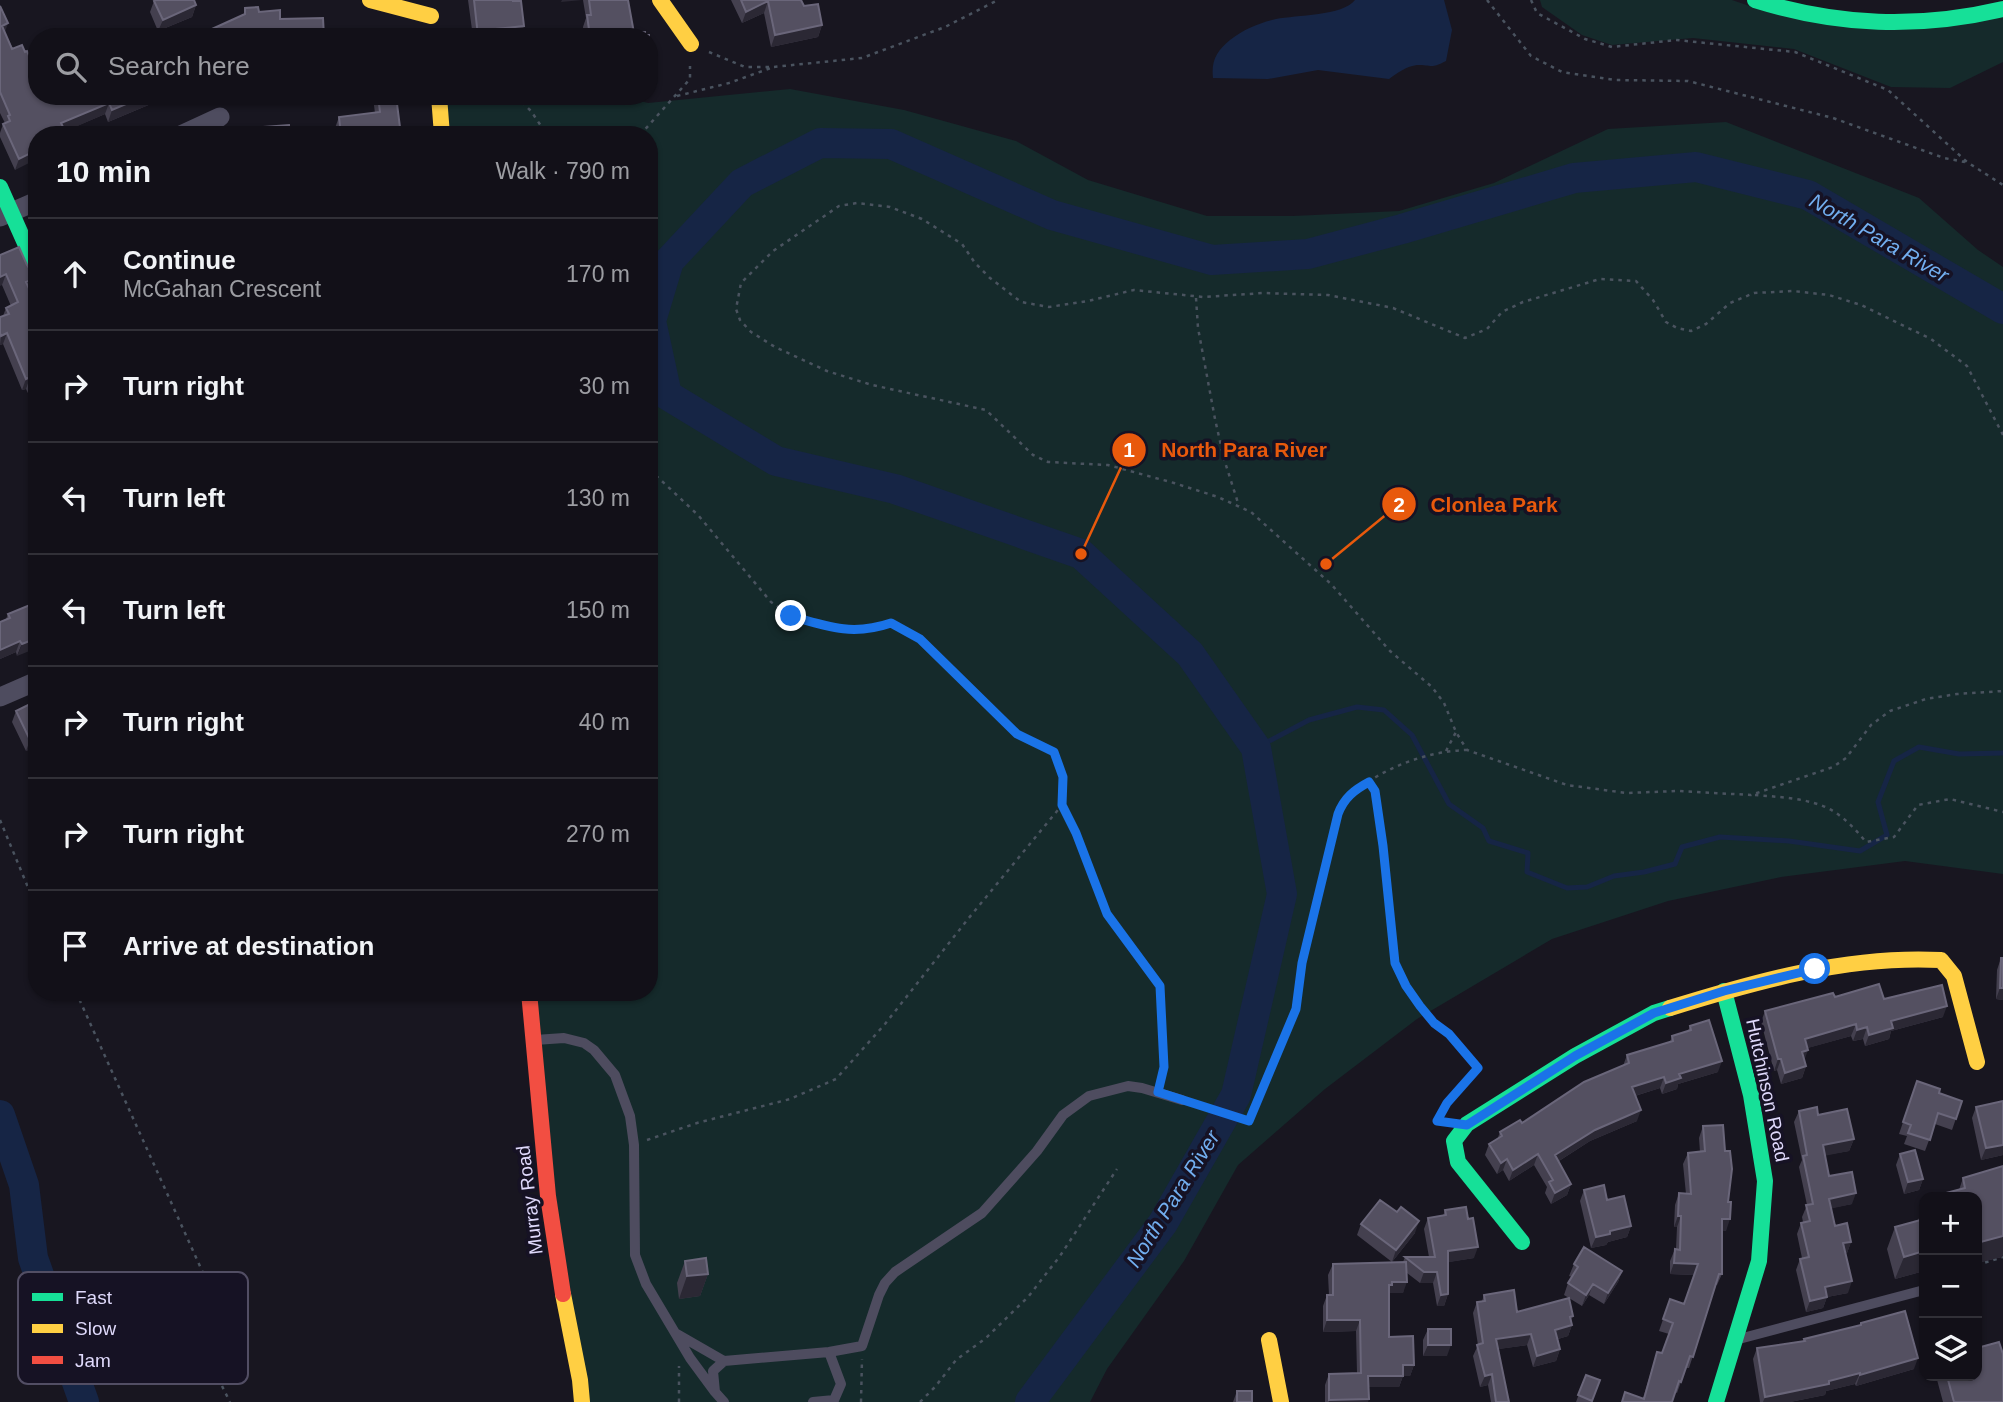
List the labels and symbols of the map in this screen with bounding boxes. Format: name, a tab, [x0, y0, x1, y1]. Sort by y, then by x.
water label: North Para River	[1806, 189, 1954, 287]
callout: North Para River	[1112, 429, 1341, 471]
text: 1	[1123, 438, 1135, 461]
text: North Para River	[1161, 438, 1327, 461]
callout: Clonlea Park	[1381, 483, 1571, 525]
text: 2	[1393, 493, 1405, 516]
text: Clonlea Park	[1430, 493, 1558, 516]
route end	[775, 600, 806, 631]
route start	[1799, 953, 1830, 984]
street label: Hutchinson Road	[1742, 1017, 1793, 1164]
water label: North Para River	[1121, 1125, 1224, 1271]
street label: Murray Road	[512, 1144, 547, 1256]
legend	[18, 1272, 248, 1384]
text: Fast	[75, 1287, 113, 1308]
text: Slow	[75, 1318, 116, 1339]
text: Jam	[75, 1350, 111, 1371]

